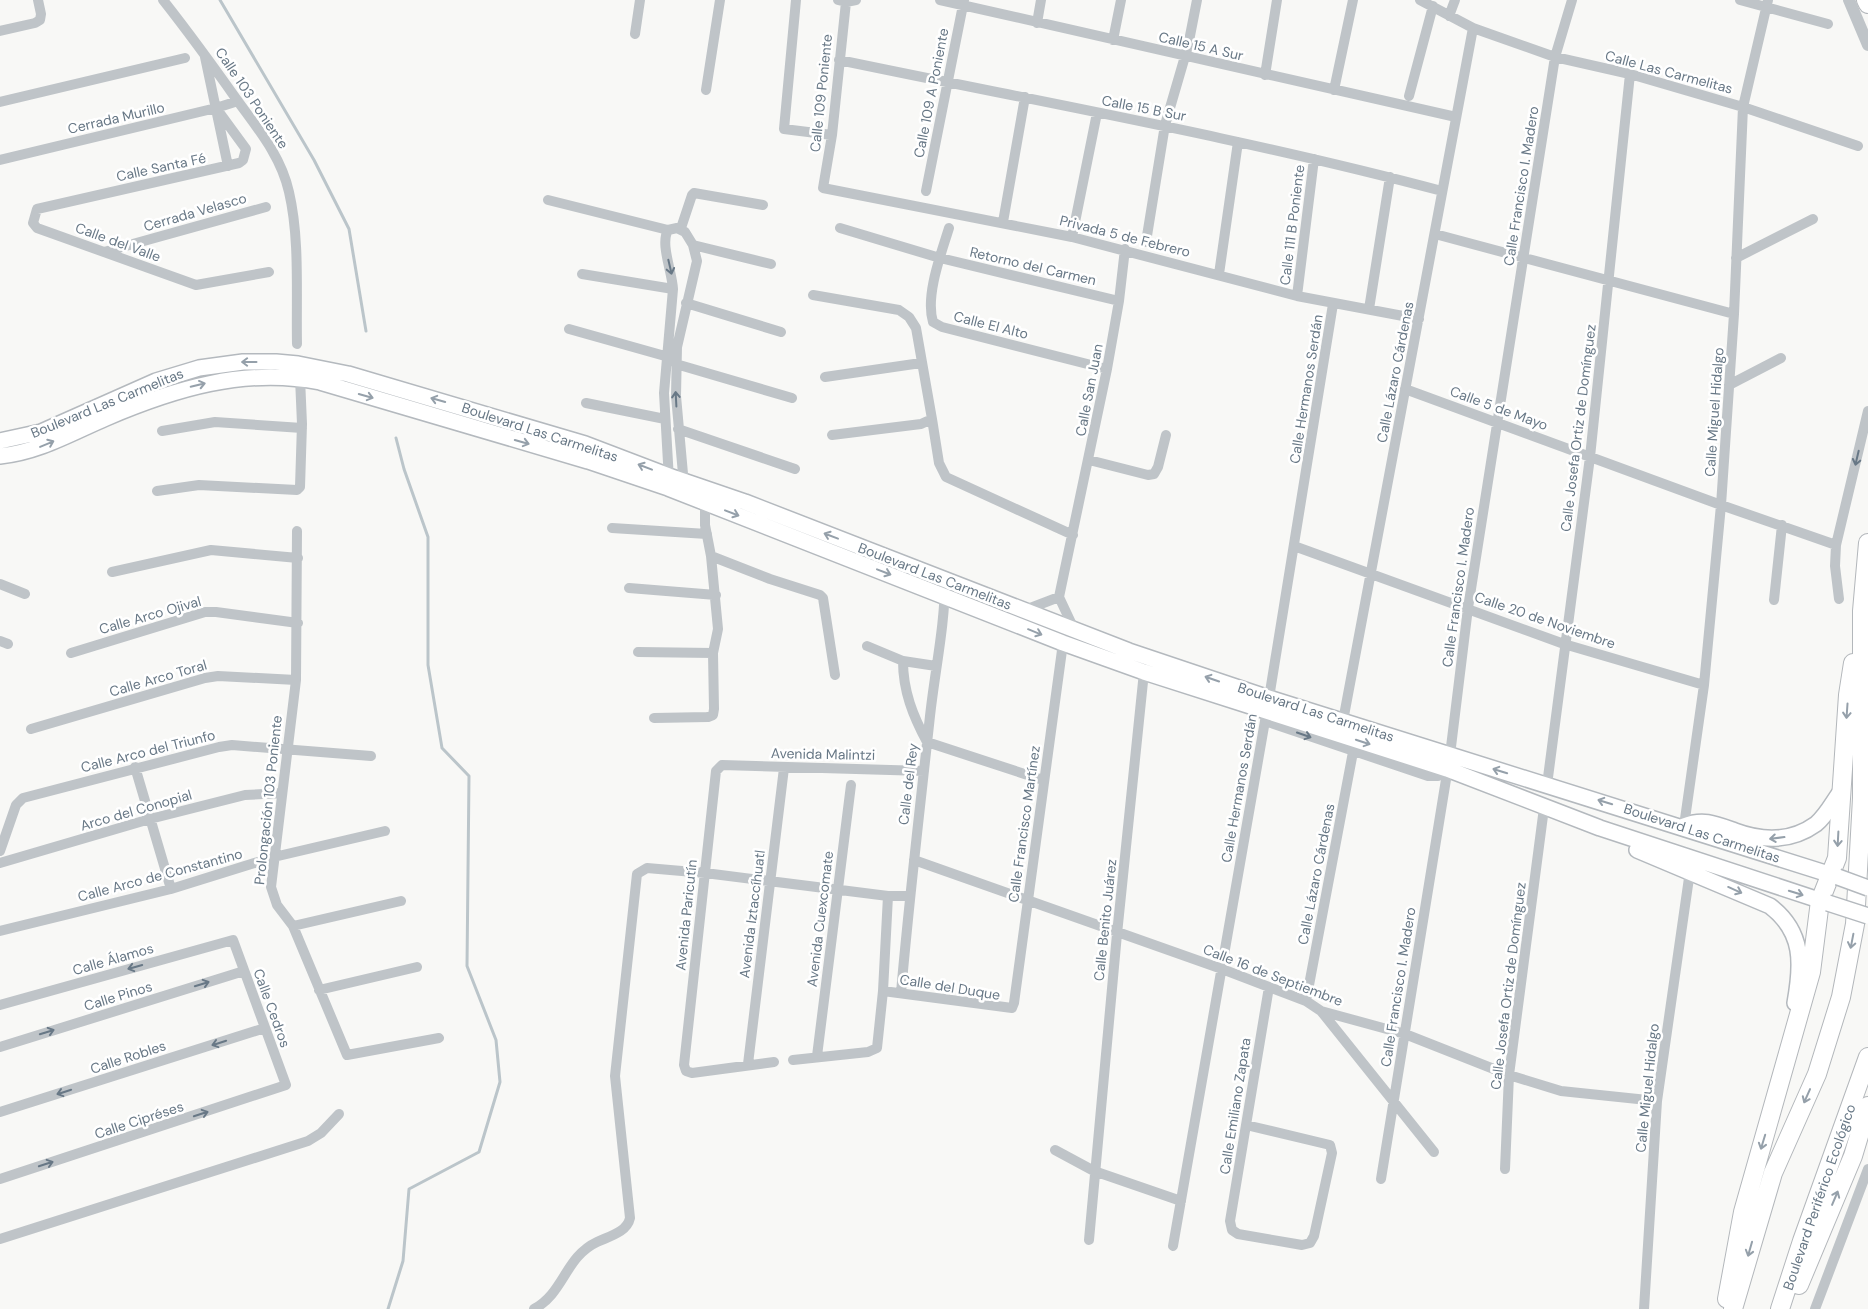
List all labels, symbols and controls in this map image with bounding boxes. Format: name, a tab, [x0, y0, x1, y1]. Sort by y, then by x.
street label: Calle 109 A Poniente	[910, 27, 952, 159]
street label: Calle 15 A Sur	[1157, 27, 1245, 65]
street label: Calle 109 Poniente	[806, 33, 836, 153]
street label: Calle 103 Poniente	[211, 44, 293, 152]
street label: Calle Las Carmelitas	[1603, 46, 1735, 98]
street label: Calle 15 B Sur	[1100, 91, 1188, 125]
street label: Cerrada Murillo	[66, 98, 166, 138]
street label: Calle Francisco I. Madero	[1499, 105, 1543, 267]
street label: Calle Santa Fé	[114, 149, 208, 185]
street label: Calle 111 B Poniente	[1276, 164, 1308, 286]
street label: Cerrada Velasco	[141, 189, 249, 235]
street label: Privada 5 de Febrero	[1058, 211, 1192, 261]
street label: Calle del Valle	[73, 218, 163, 266]
street label: Retorno del Carmen	[968, 243, 1098, 289]
one-way arrow	[666, 259, 675, 275]
street label: Calle Lázaro Cárdenas	[1372, 300, 1418, 444]
street label: Calle El Alto	[952, 307, 1030, 343]
street label: Calle Hermanos Serdán	[1285, 313, 1327, 465]
street label: Calle Josefa Ortiz de Domínguez	[1556, 323, 1600, 533]
street label: Calle San Juan	[1071, 342, 1107, 438]
street label: Calle Miguel Hidalgo	[1701, 347, 1727, 477]
one-way arrow	[242, 357, 258, 367]
street label: Boulevard Las Carmelitas	[28, 364, 186, 442]
one-way arrow	[190, 380, 206, 389]
street label: Calle 5 de Mayo	[1448, 382, 1550, 434]
one-way arrow	[358, 391, 374, 401]
one-way arrow	[672, 392, 681, 408]
one-way arrow	[430, 395, 446, 405]
street label: Boulevard Las Carmelitas	[460, 398, 620, 466]
one-way arrow	[514, 437, 530, 447]
one-way arrow	[39, 439, 54, 449]
one-way arrow	[1852, 450, 1861, 466]
one-way arrow	[638, 462, 654, 471]
street label: Calle Francisco I. Madero	[1438, 506, 1478, 668]
one-way arrow	[724, 509, 739, 519]
one-way arrow	[824, 530, 839, 540]
street label: Boulevard Las Carmelitas	[856, 538, 1014, 614]
one-way arrow	[876, 568, 891, 577]
street label: Calle 20 de Noviembre	[1472, 587, 1618, 653]
street label: Calle Arco Ojival	[97, 592, 203, 638]
one-way arrow	[1027, 628, 1042, 637]
street label: Calle Arco Toral	[107, 655, 209, 701]
one-way arrow	[1204, 673, 1220, 683]
street label: Boulevard Las Carmelitas	[1236, 678, 1396, 746]
one-way arrow	[1842, 703, 1851, 719]
street label: Calle Hermanos Serdán	[1217, 712, 1261, 864]
street label: Prolongación 103 Poniente	[250, 714, 286, 886]
street label: Calle Arco del Triunfo	[79, 726, 217, 776]
one-way arrow	[1296, 731, 1312, 740]
one-way arrow	[1355, 737, 1371, 747]
street label: Calle del Rey	[894, 742, 922, 826]
street label: Avenida Malintzi	[771, 744, 875, 764]
street label: Calle Francisco Martínez	[1004, 745, 1044, 903]
one-way arrow	[1493, 765, 1509, 775]
street label: Arco del Conopial	[78, 785, 194, 835]
one-way arrow	[1597, 797, 1613, 807]
street label: Boulevard Las Carmelitas	[1622, 799, 1782, 867]
street label: Calle Lázaro Cárdenas	[1293, 802, 1339, 946]
one-way arrow	[1833, 831, 1842, 847]
one-way arrow	[1769, 833, 1785, 843]
street label: Calle Arco de Constantino	[76, 844, 244, 906]
street label: Avenida Iztaccíhuatl	[735, 849, 769, 979]
street label: Avenida Cuexcomate	[803, 850, 837, 988]
street label: Calle Benito Juárez	[1090, 858, 1120, 982]
street label: Avenida Paricutín	[671, 859, 701, 971]
street label: Calle Josefa Ortiz de Domínguez	[1486, 881, 1530, 1091]
one-way arrow	[1727, 886, 1742, 896]
one-way arrow	[1787, 888, 1803, 898]
street label: Calle Francisco I. Madero	[1376, 906, 1420, 1068]
one-way arrow	[1846, 932, 1856, 948]
street label: Calle Álamos	[70, 939, 156, 979]
street label: Calle 16 de Septiembre	[1201, 940, 1346, 1010]
one-way arrow	[128, 963, 144, 972]
street label: Calle Cedros	[249, 966, 295, 1050]
street label: Calle del Duque	[898, 970, 1002, 1004]
street label: Calle Pinos	[82, 977, 154, 1015]
one-way arrow	[193, 979, 209, 989]
street label: Calle Miguel Hidalgo	[1631, 1023, 1663, 1153]
one-way arrow	[38, 1027, 54, 1037]
street label: Calle Robles	[88, 1036, 168, 1078]
street label: Calle Emiliano Zapata	[1215, 1036, 1255, 1176]
one-way arrow	[211, 1038, 227, 1048]
one-way arrow	[57, 1088, 72, 1097]
one-way arrow	[1801, 1089, 1811, 1104]
street label: Calle Cipréses	[92, 1097, 186, 1143]
street label: Boulevard Periférico Ecológico	[1779, 1102, 1859, 1292]
one-way arrow	[193, 1109, 208, 1118]
one-way arrow	[1757, 1133, 1767, 1149]
one-way arrow	[38, 1159, 54, 1169]
one-way arrow	[1831, 1191, 1841, 1206]
one-way arrow	[1745, 1240, 1755, 1256]

